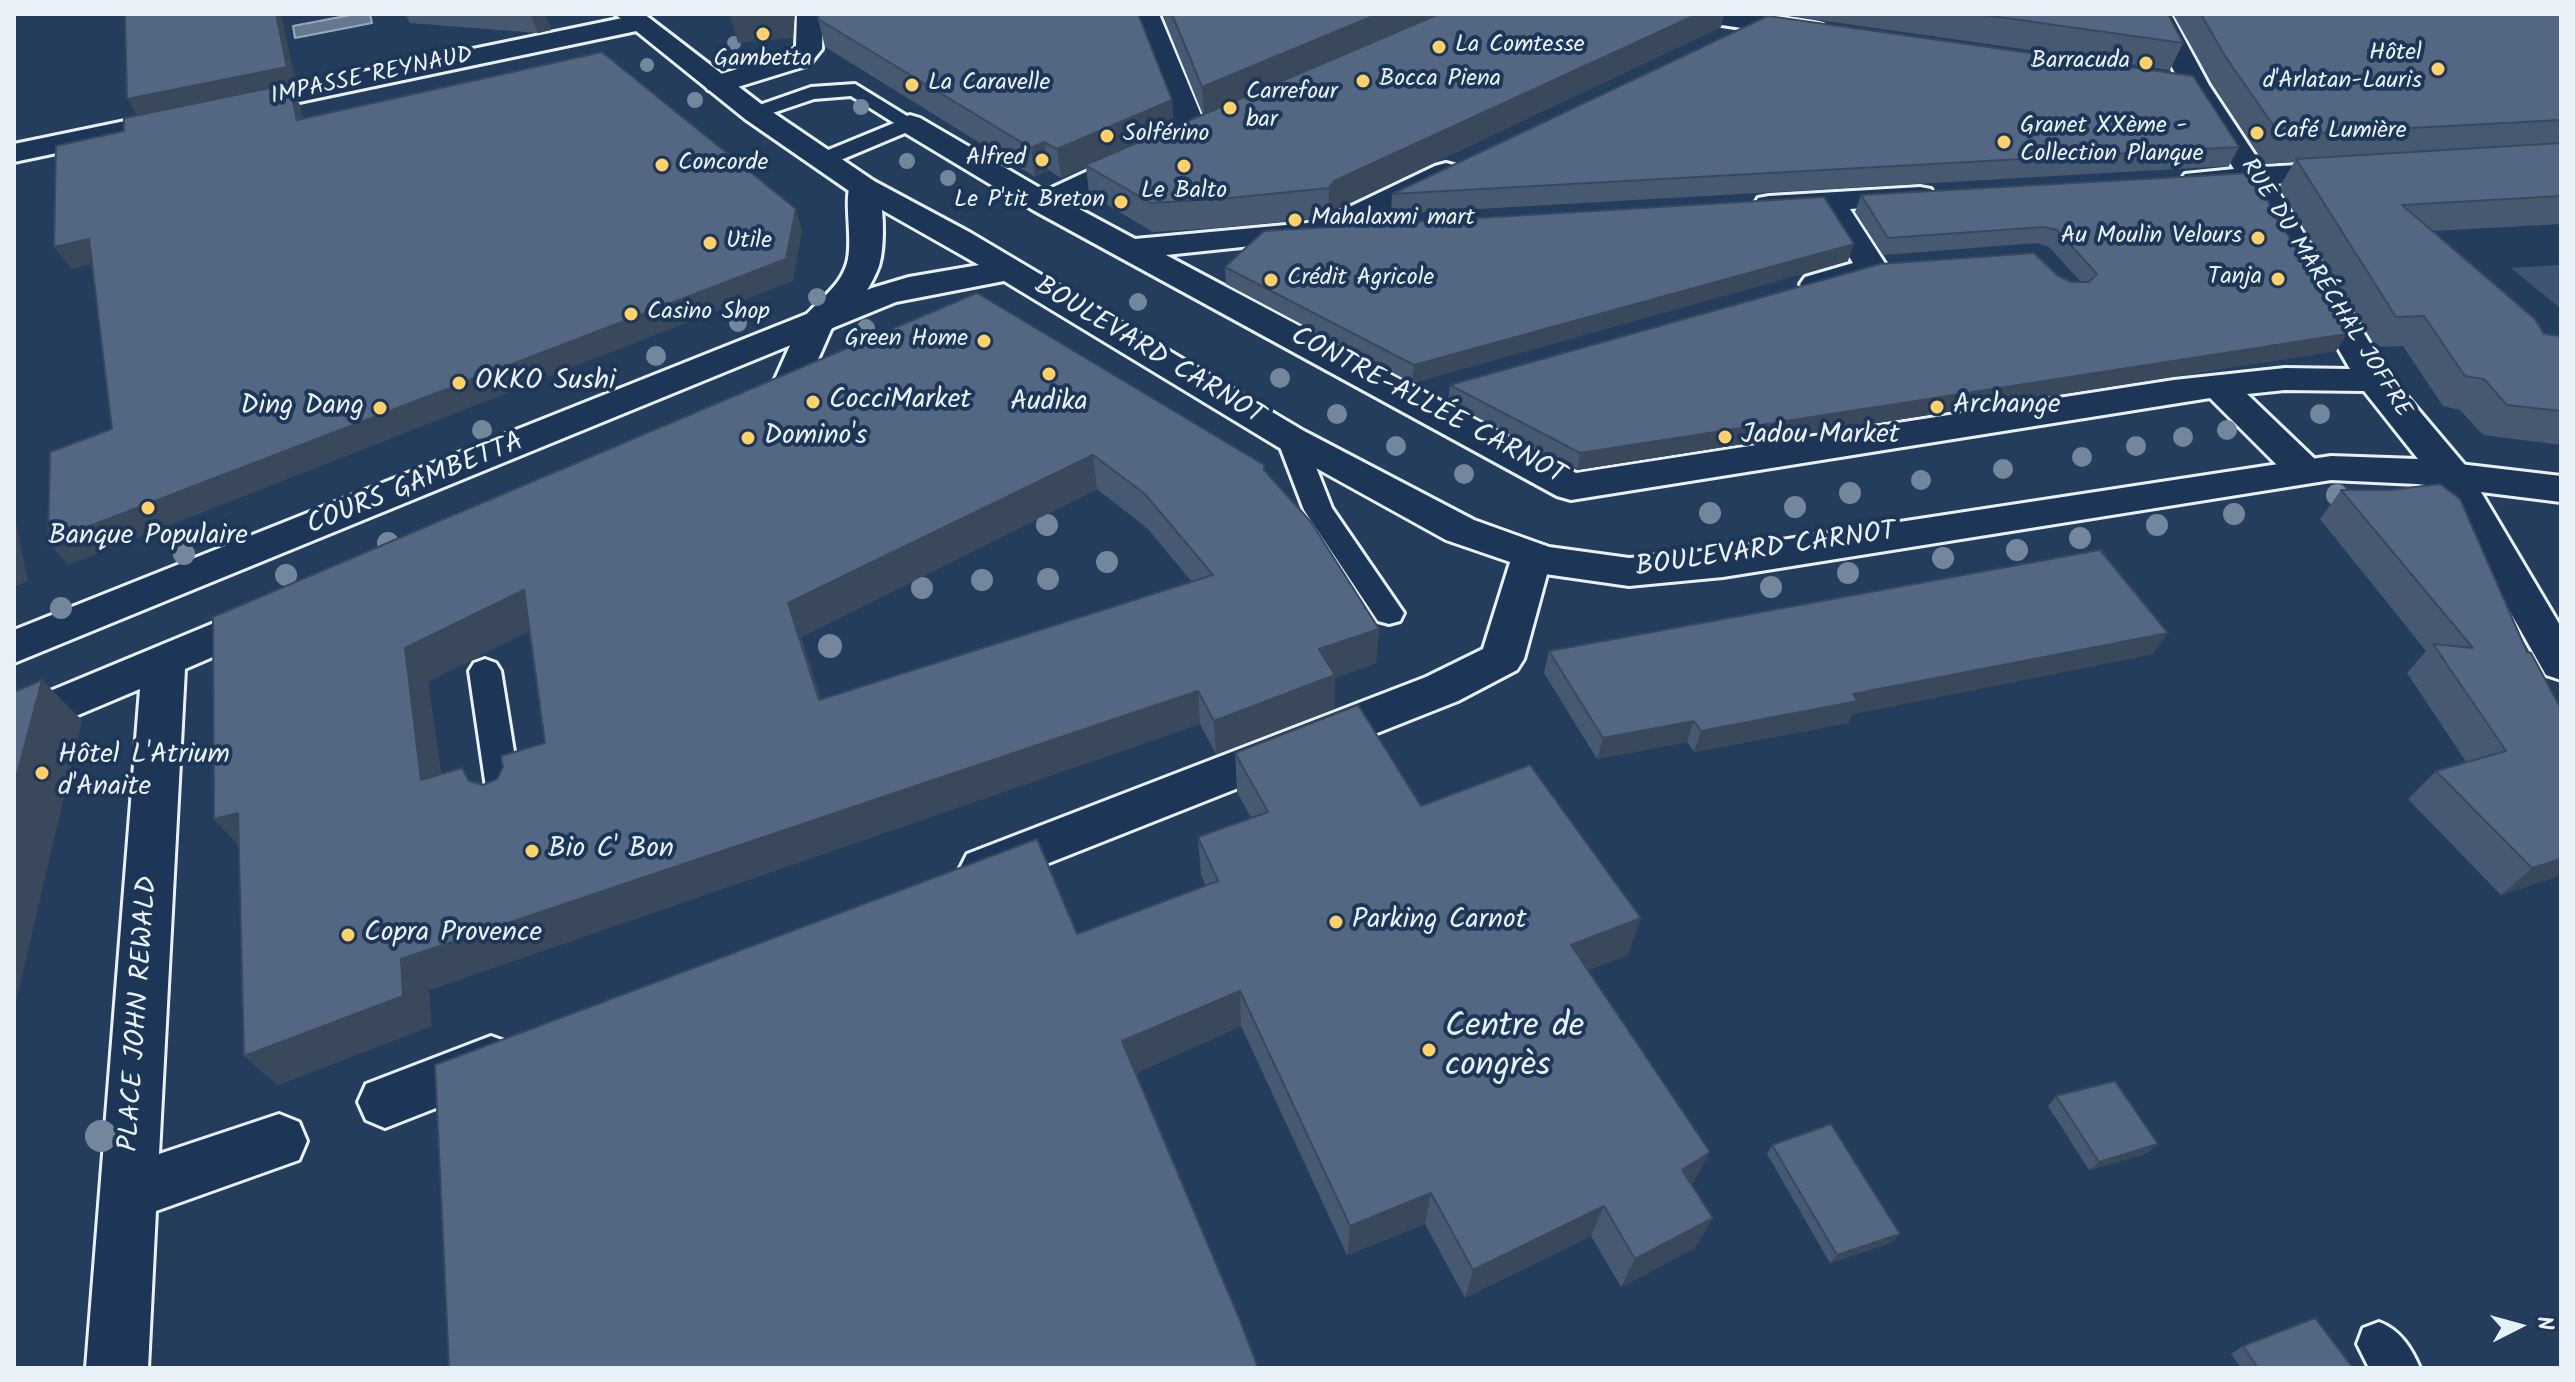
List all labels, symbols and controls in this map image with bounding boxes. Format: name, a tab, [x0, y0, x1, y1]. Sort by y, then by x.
marker: Gambetta	[754, 25, 772, 43]
place label: La Comtesse	[1455, 33, 1585, 61]
marker: La Comtesse	[1430, 38, 1448, 56]
place label: Hôtel d'Arlatan-Lauris	[2263, 41, 2422, 97]
street label: IMPASSE REYNAUD	[268, 43, 476, 113]
place label: Gambetta	[714, 47, 812, 75]
place label: Barracuda	[2031, 49, 2130, 77]
marker: Barracuda	[2137, 54, 2155, 72]
marker: Hôtel d'Arlatan-Lauris	[2429, 60, 2447, 78]
place label: Bocca Piena	[1379, 67, 1501, 95]
place label: La Caravelle	[928, 71, 1050, 99]
marker: Bocca Piena	[1354, 72, 1372, 90]
marker: La Caravelle	[903, 76, 921, 94]
place label: Carrefour bar	[1246, 80, 1338, 136]
marker: Carrefour bar	[1221, 99, 1239, 117]
place label: Granet XXème - Collection Planque	[2020, 114, 2203, 170]
place label: Café Lumière	[2273, 119, 2407, 147]
place label: Solférino	[1123, 122, 1209, 150]
marker: Café Lumière	[2248, 124, 2266, 142]
marker: Solférino	[1098, 127, 1116, 145]
marker: Granet XXème - Collection Planque	[1995, 133, 2013, 151]
place label: Alfred	[966, 146, 1026, 174]
place label: Concorde	[678, 151, 768, 179]
marker: Alfred	[1033, 151, 1051, 169]
street label: RUE DU MARÉCHAL JOFFRE	[2232, 154, 2416, 424]
marker: Concorde	[653, 156, 671, 174]
marker: Le Balto	[1175, 157, 1193, 175]
place label: Le Balto	[1141, 179, 1227, 207]
place label: Le P'tit Breton	[954, 188, 1105, 216]
marker: Le P'tit Breton	[1112, 193, 1130, 211]
place label: Mahalaxmi mart	[1311, 206, 1475, 234]
marker: Mahalaxmi mart	[1286, 211, 1304, 229]
place label: Au Moulin Velours	[2061, 224, 2242, 252]
place label: Utile	[726, 229, 772, 257]
marker: Au Moulin Velours	[2249, 229, 2267, 247]
marker: Utile	[701, 234, 719, 252]
place label: Tanja	[2208, 265, 2262, 293]
place label: Crédit Agricole	[1287, 266, 1434, 294]
marker: Tanja	[2269, 270, 2287, 288]
street label: BOULEVARD CARNOT	[1027, 271, 1269, 435]
marker: Crédit Agricole	[1262, 271, 1280, 289]
place label: Casino Shop	[647, 300, 770, 328]
marker: Casino Shop	[622, 305, 640, 323]
street label: CONTRE-ALLÉE CARNOT	[1284, 321, 1570, 495]
place label: Green Home	[845, 327, 968, 355]
marker: Green Home	[975, 332, 993, 350]
marker: Audika	[1040, 365, 1058, 383]
place label: OKKO Sushi	[475, 366, 616, 400]
marker: OKKO Sushi	[450, 374, 468, 392]
place label: CocciMarket	[829, 385, 971, 419]
place label: Audika	[1010, 387, 1088, 421]
place label: Archange	[1953, 390, 2061, 424]
place label: Ding Dang	[240, 391, 364, 425]
marker: CocciMarket	[804, 393, 822, 411]
marker: Archange	[1928, 398, 1946, 416]
marker: Ding Dang	[371, 399, 389, 417]
place label: Jadou Market	[1741, 420, 1900, 454]
place label: Domino's	[764, 421, 867, 455]
street label: COURS GAMBETTA	[303, 427, 529, 545]
marker: Jadou Market	[1716, 428, 1734, 446]
marker: Domino's	[739, 429, 757, 447]
marker: Banque Populaire	[139, 499, 157, 517]
street label: BOULEVARD CARNOT	[1634, 517, 1898, 587]
place label: Banque Populaire	[48, 521, 248, 555]
place label: Hôtel L'Atrium d'Anaite	[58, 740, 230, 806]
marker: Hôtel L'Atrium d'Anaite	[33, 764, 51, 782]
place label: Bio C' Bon	[548, 834, 674, 868]
marker: Bio C' Bon	[523, 842, 541, 860]
street label: PLACE JOHN REWALD	[115, 875, 167, 1153]
place label: Parking Carnot	[1352, 905, 1526, 939]
marker: Parking Carnot	[1327, 913, 1345, 931]
place label: Copra Provence	[364, 918, 542, 952]
marker: Copra Provence	[339, 926, 357, 944]
place label: Centre de congrès	[1445, 1010, 1584, 1090]
marker: Centre de congrès	[1420, 1041, 1438, 1059]
north arrow	[2479, 1286, 2559, 1366]
text: N	[2525, 1315, 2561, 1332]

